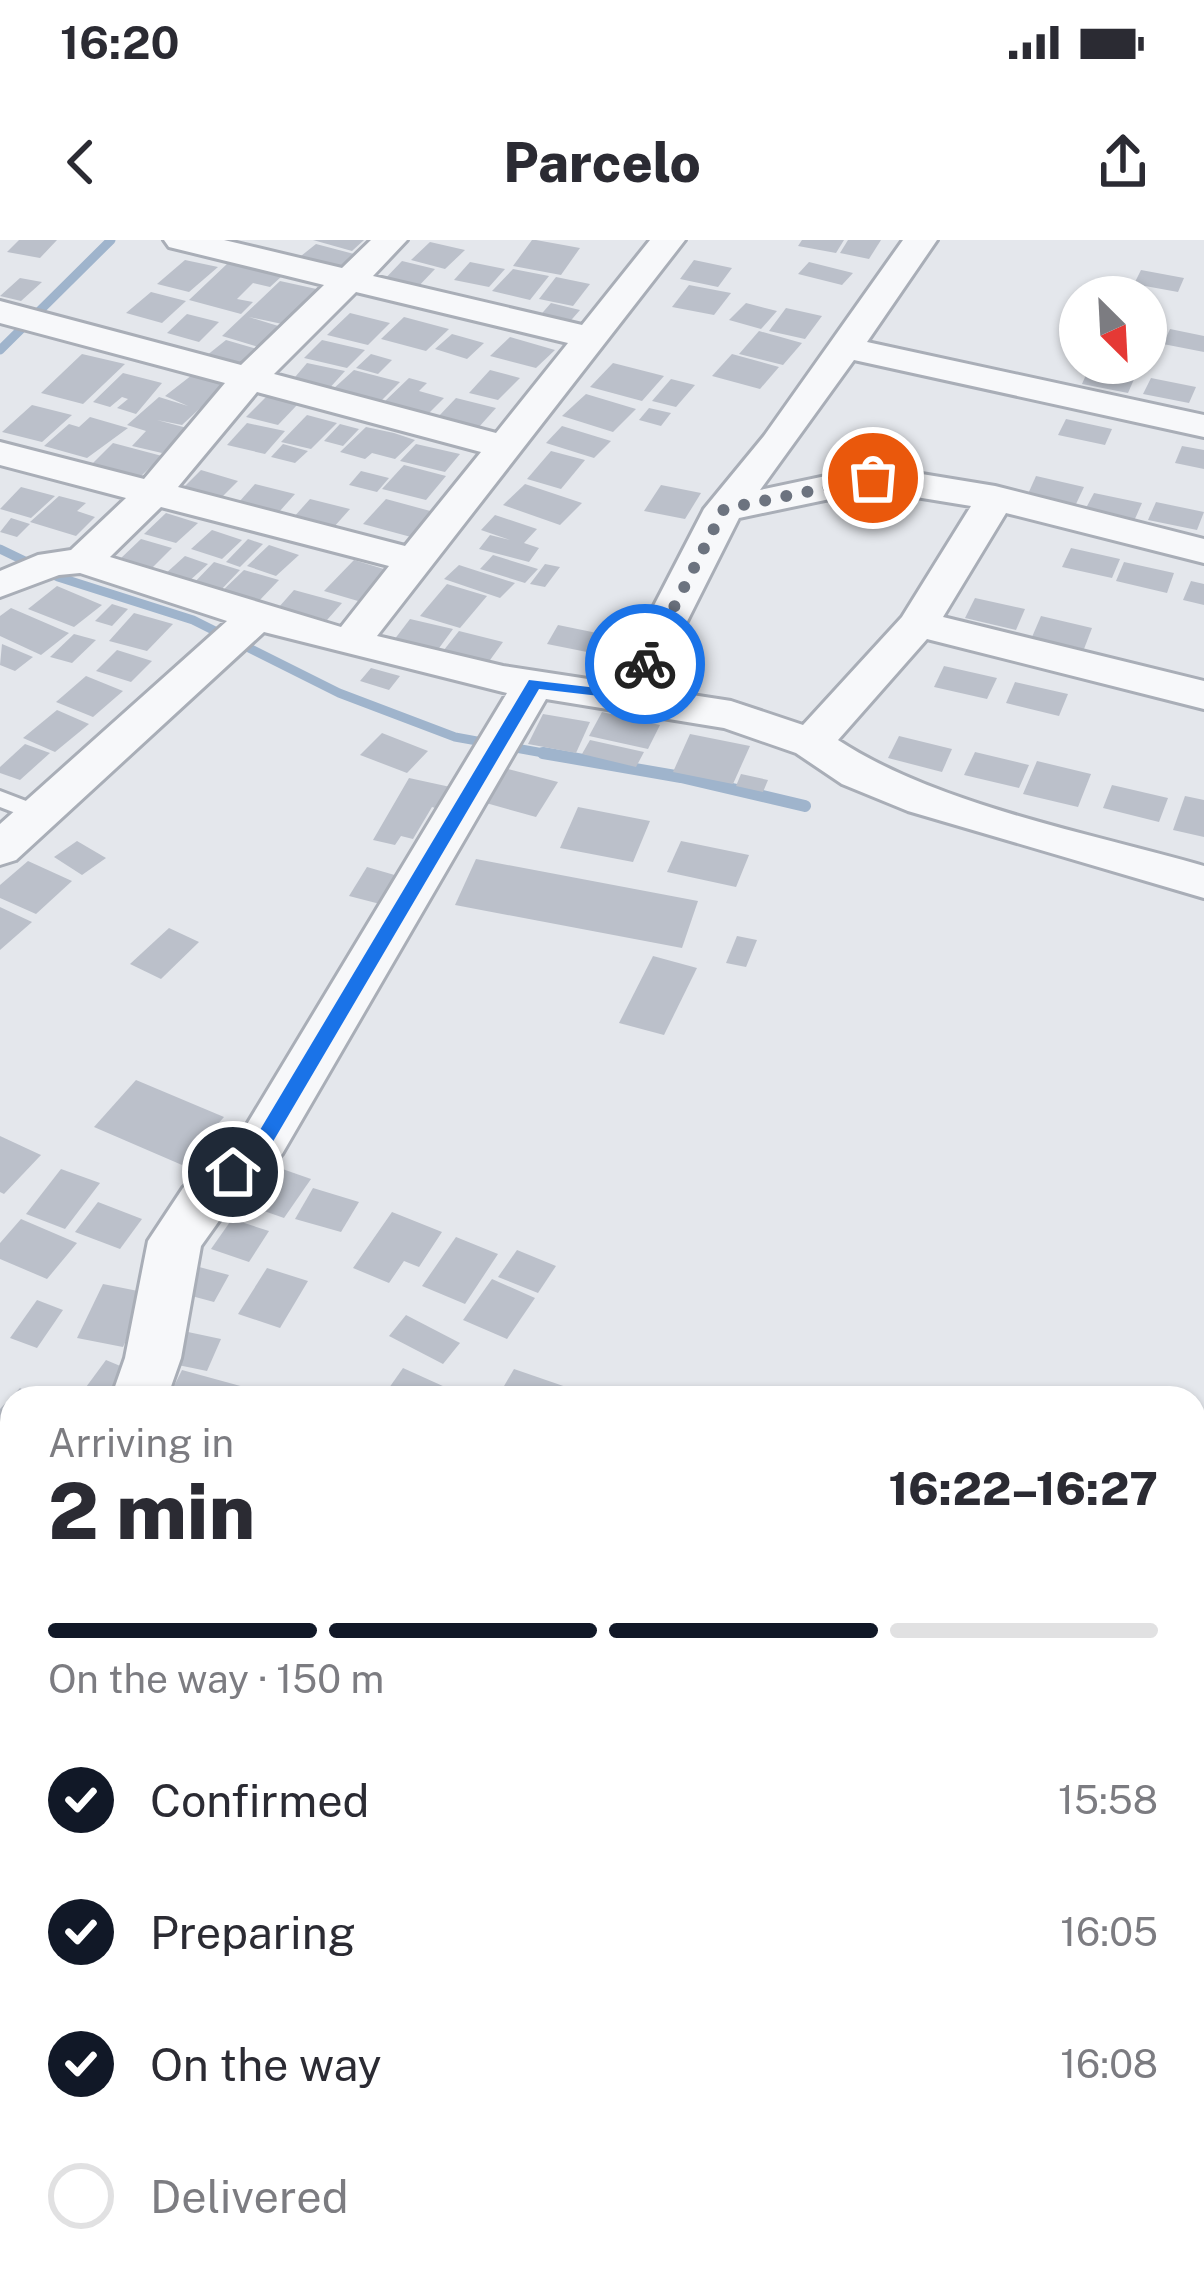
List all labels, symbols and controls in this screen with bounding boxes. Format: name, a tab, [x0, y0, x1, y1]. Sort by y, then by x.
text: 16:20	[60, 16, 180, 69]
icon: back	[48, 129, 114, 195]
icon: share	[1090, 129, 1156, 195]
text: Parcelo	[503, 131, 701, 194]
north arrow	[1059, 276, 1167, 384]
map controls	[1059, 276, 1167, 384]
pin	[822, 427, 924, 529]
icon: bag	[840, 445, 906, 511]
courier	[585, 604, 705, 724]
icon: bike	[612, 631, 678, 697]
pin	[182, 1121, 284, 1223]
icon: home	[200, 1139, 266, 1205]
text: Arriving in	[48, 1420, 234, 1466]
text: 16:22–16:27	[888, 1462, 1158, 1515]
text: 2 min	[48, 1465, 255, 1557]
text: On the way · 150 m	[48, 1656, 384, 1702]
icon: check	[48, 1767, 114, 1833]
text: Confirmed	[150, 1774, 369, 1827]
text: 15:58	[1058, 1777, 1158, 1823]
icon: check	[48, 1899, 114, 1965]
text: Preparing	[150, 1906, 356, 1959]
text: 16:05	[1060, 1909, 1158, 1955]
icon: check	[48, 2031, 114, 2097]
text: On the way	[150, 2038, 382, 2091]
text: 16:08	[1060, 2041, 1158, 2087]
text: Delivered	[150, 2170, 349, 2223]

